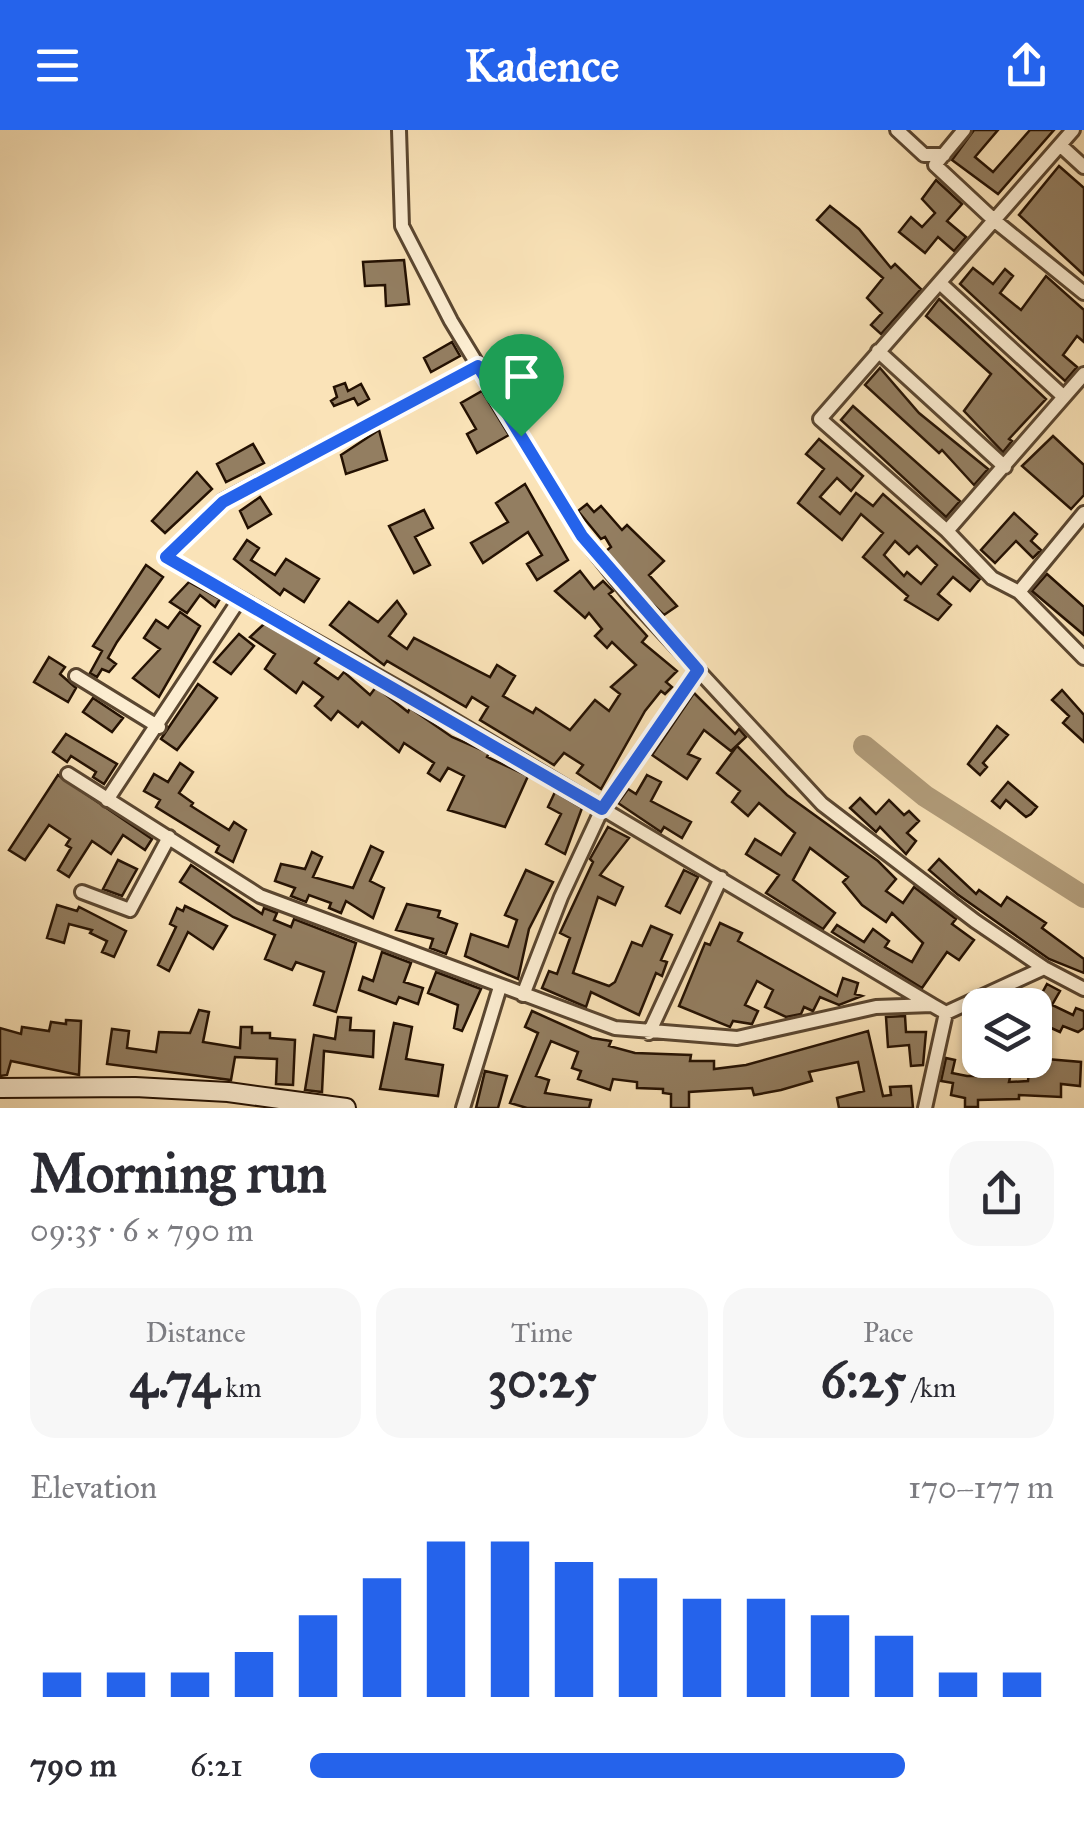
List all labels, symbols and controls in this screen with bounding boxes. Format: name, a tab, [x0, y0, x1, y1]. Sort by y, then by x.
icon: menu	[30, 38, 85, 93]
text: Kadence	[465, 38, 619, 93]
icon: share	[999, 38, 1054, 93]
pin	[479, 334, 564, 437]
icon: arrive	[494, 349, 549, 404]
map controls	[962, 988, 1052, 1078]
button: layers	[962, 988, 1052, 1078]
text: Morning run	[30, 1140, 327, 1207]
button: share	[949, 1141, 1054, 1246]
text: 09:35 · 6 × 790 m	[30, 1211, 254, 1250]
text: Distance	[145, 1315, 246, 1350]
text: Time	[511, 1315, 573, 1350]
text: Pace	[863, 1315, 914, 1350]
text: 4.74	[129, 1350, 219, 1411]
text: 30:25	[487, 1350, 597, 1411]
text: 6:25	[820, 1350, 906, 1411]
text: km	[219, 1370, 262, 1405]
text: /km	[906, 1370, 956, 1405]
text: Elevation	[30, 1468, 157, 1507]
text: 170–177 m	[908, 1468, 1054, 1507]
text: 790 m	[30, 1746, 117, 1785]
text: 6:21	[190, 1746, 243, 1785]

